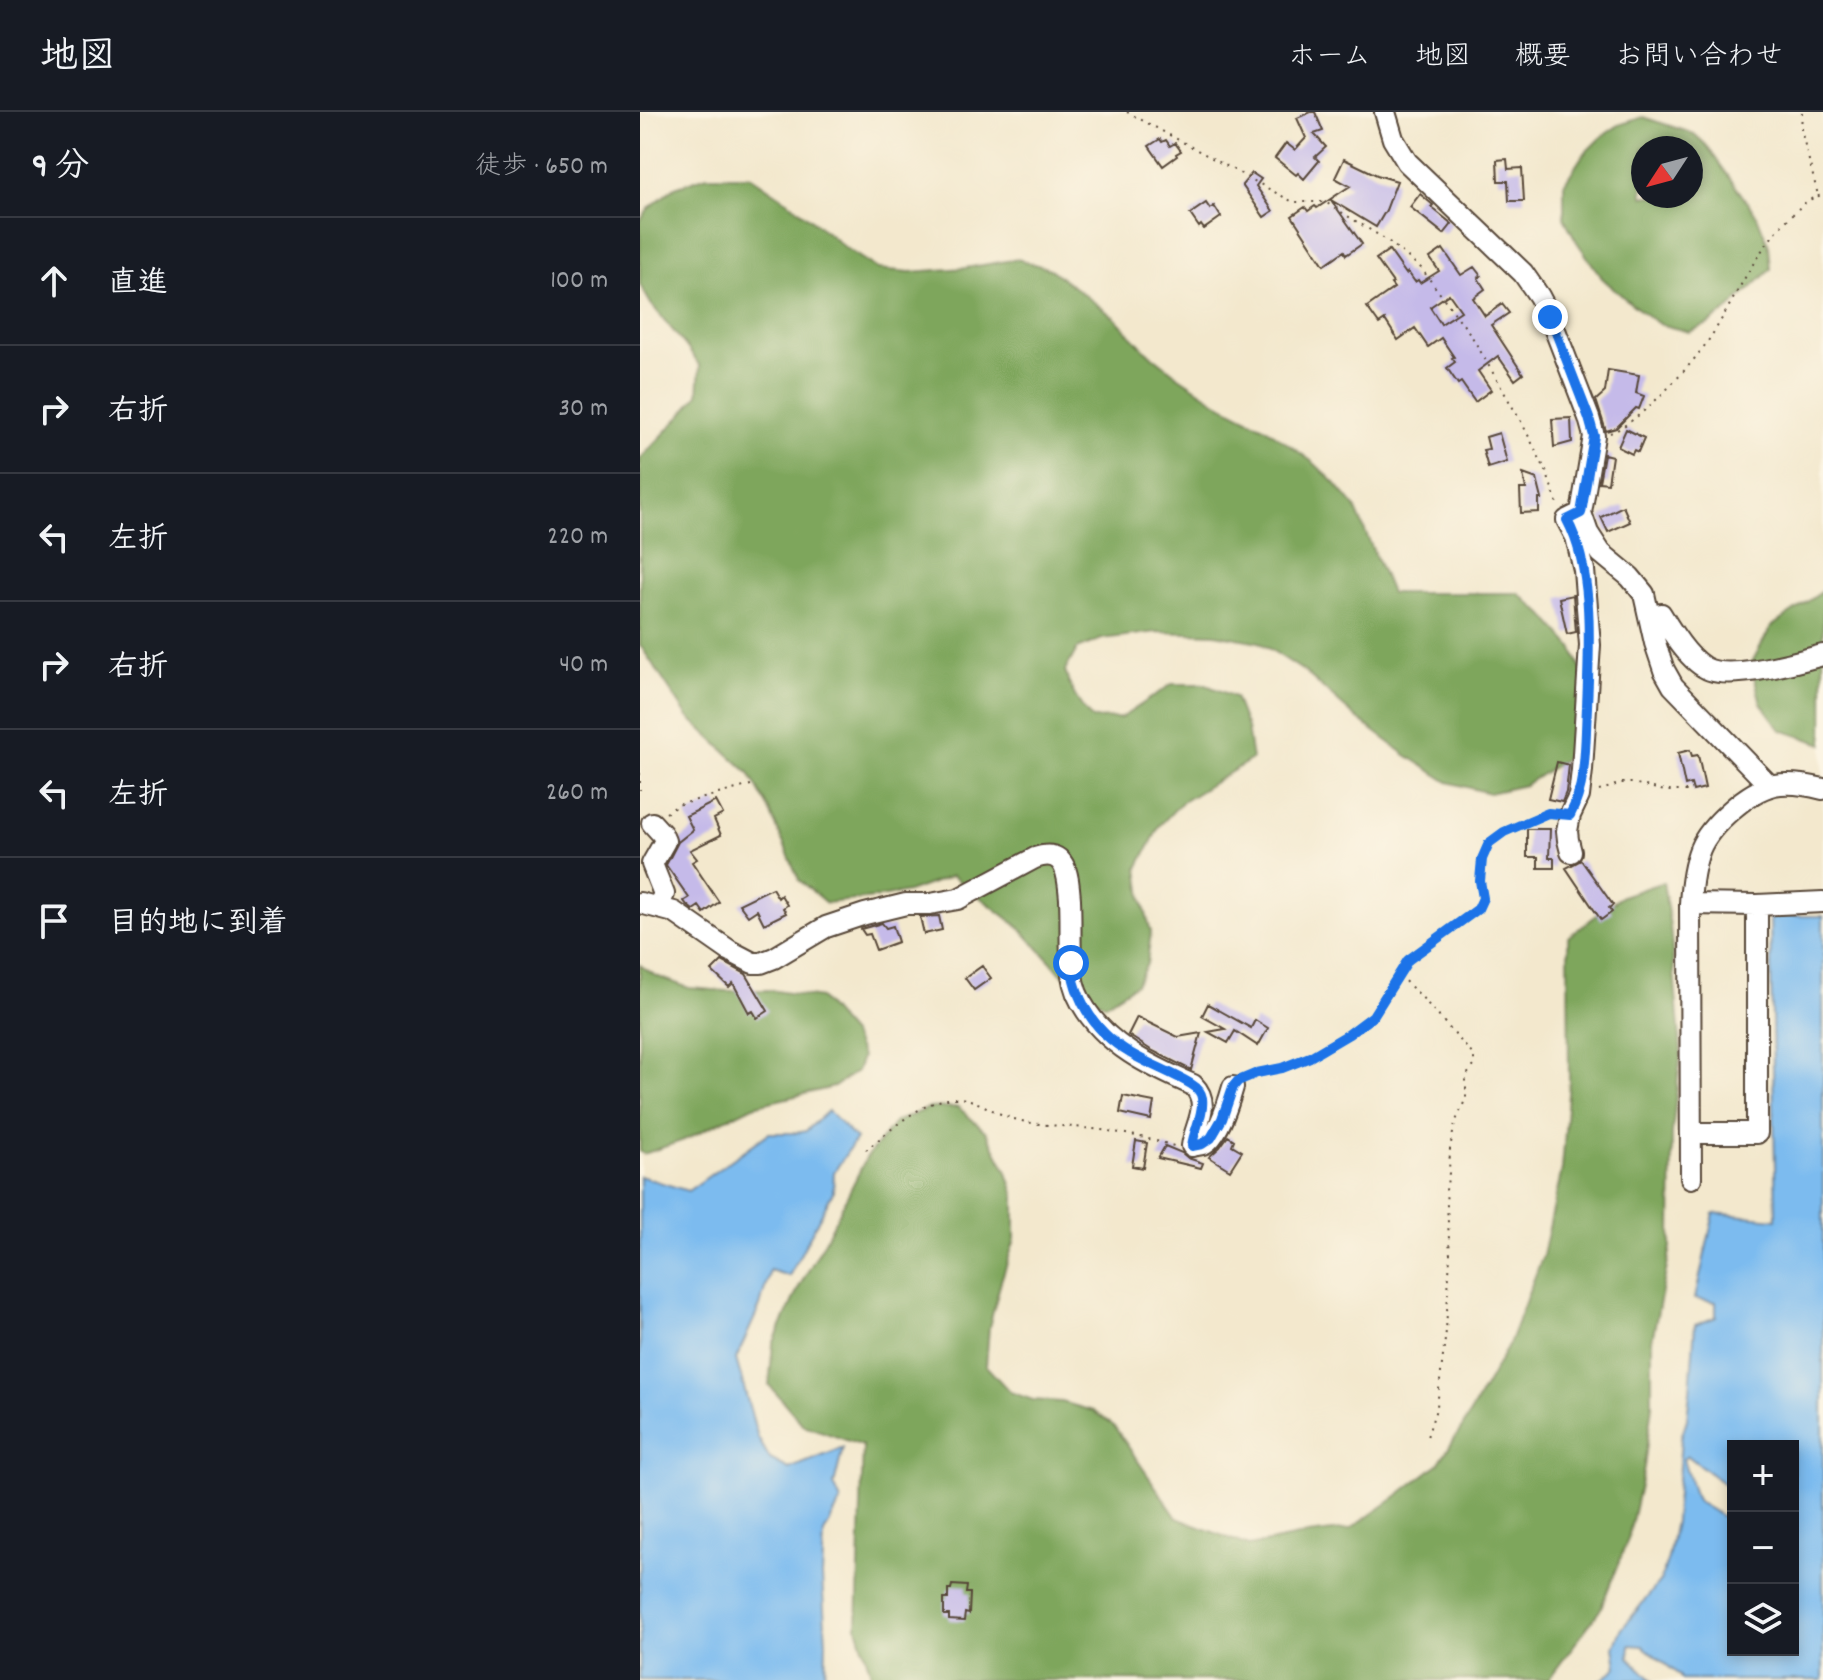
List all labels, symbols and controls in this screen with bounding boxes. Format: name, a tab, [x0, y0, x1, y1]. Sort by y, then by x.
text: 地図	[40, 32, 116, 87]
text: ホーム	[1288, 39, 1371, 79]
text: 地図	[1415, 39, 1471, 79]
text: 概要	[1515, 39, 1571, 79]
text: お問い合わせ	[1615, 39, 1783, 79]
north arrow	[1631, 136, 1703, 208]
text: 9 分	[32, 144, 89, 193]
text: 徒歩 · 650 m	[475, 149, 608, 186]
icon: ahead	[32, 259, 76, 303]
text: 100 m	[550, 263, 608, 300]
text: 直進	[108, 264, 168, 307]
route end	[1532, 299, 1568, 335]
icon: right	[32, 387, 76, 431]
text: 30 m	[558, 391, 608, 428]
text: 右折	[108, 392, 168, 435]
icon: left	[32, 515, 76, 559]
text: 220 m	[547, 519, 608, 556]
text: 左折	[108, 520, 168, 563]
icon: right	[32, 643, 76, 687]
text: 40 m	[559, 647, 608, 684]
text: 右折	[108, 648, 168, 691]
icon: left	[32, 771, 76, 815]
text: 260 m	[546, 775, 608, 812]
text: 左折	[108, 776, 168, 819]
icon: arrive	[32, 899, 76, 943]
text: 目的地に到着	[108, 904, 288, 947]
route start	[1053, 945, 1089, 981]
map controls	[1727, 1440, 1799, 1656]
button: +	[1727, 1440, 1799, 1512]
button: −	[1727, 1512, 1799, 1584]
button: layers	[1727, 1584, 1799, 1656]

